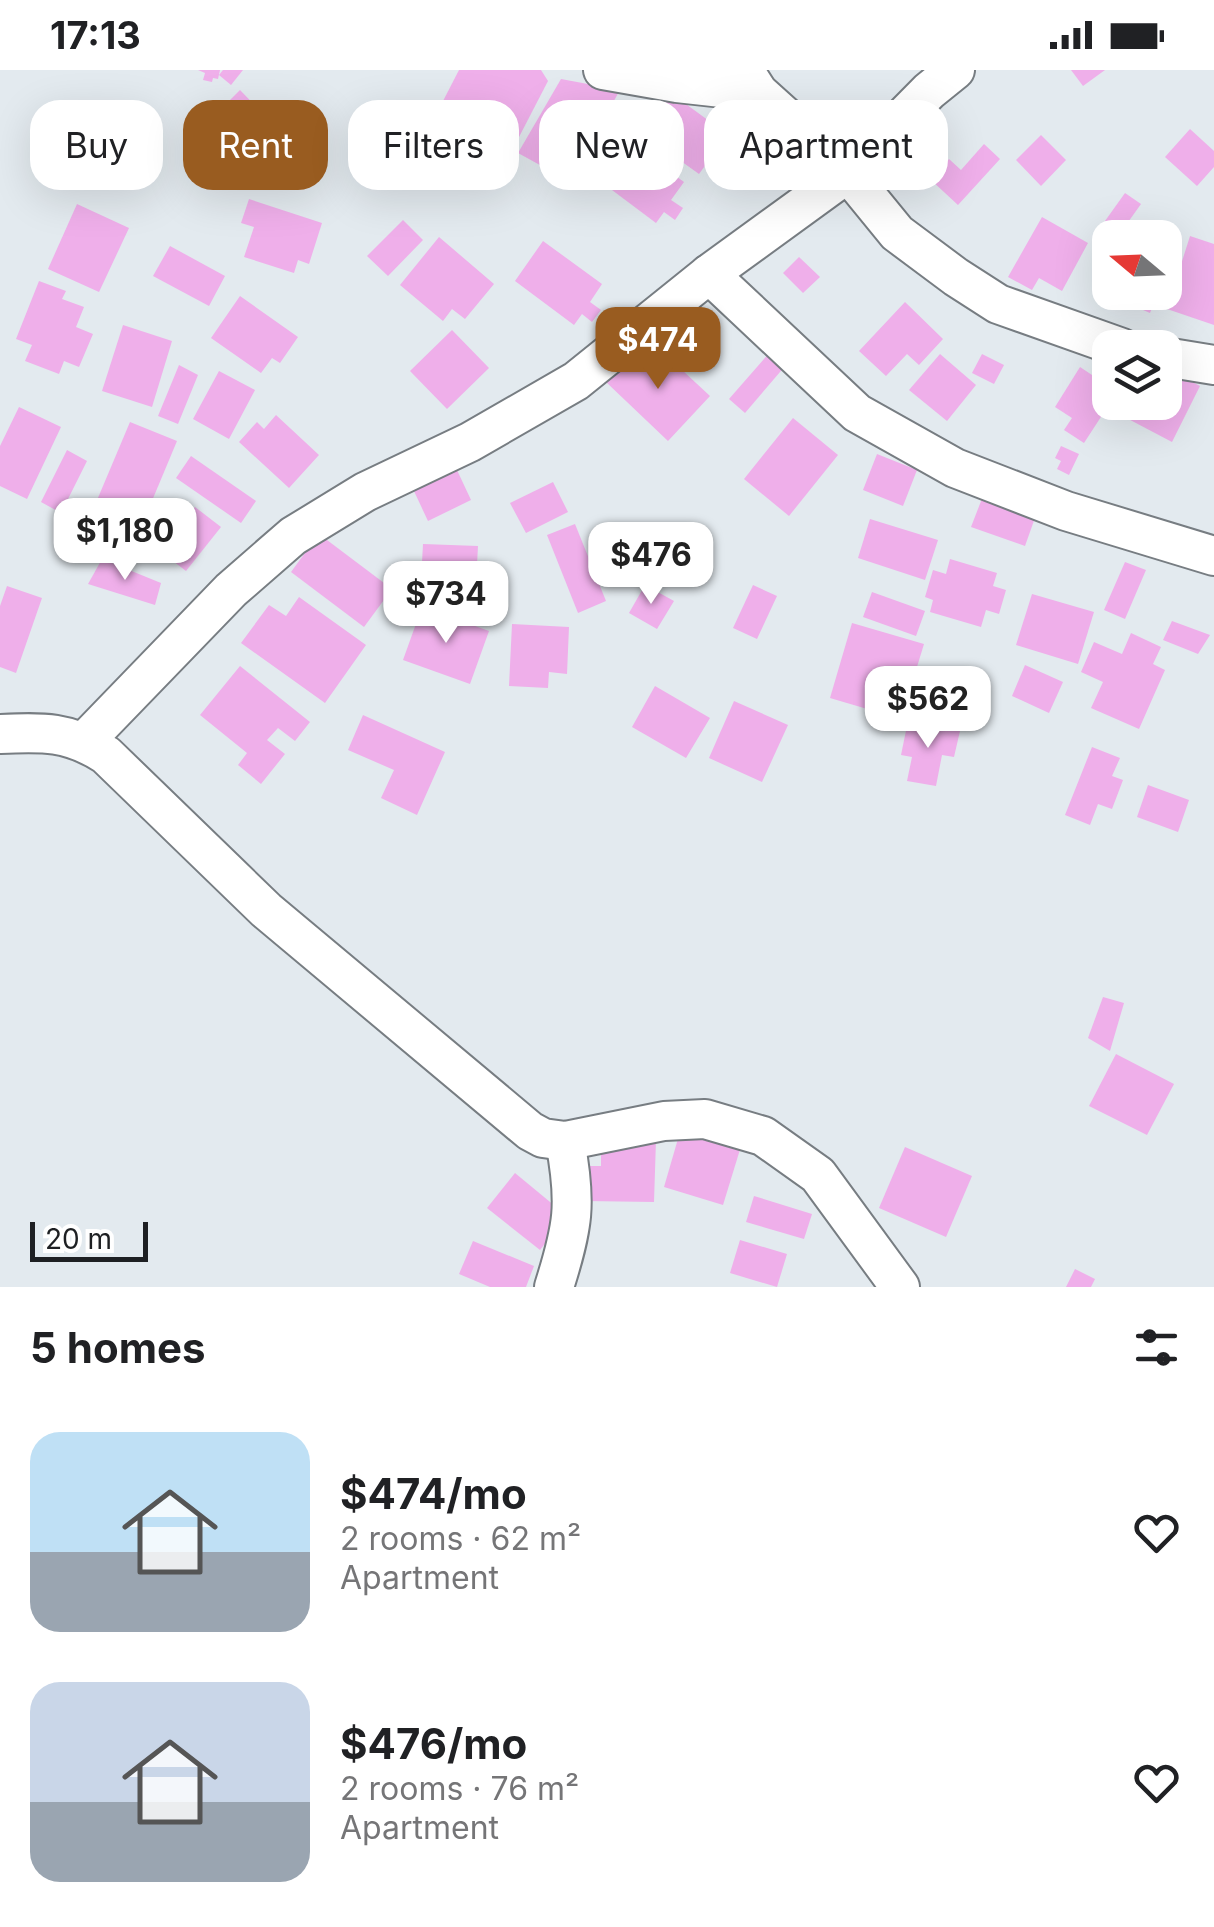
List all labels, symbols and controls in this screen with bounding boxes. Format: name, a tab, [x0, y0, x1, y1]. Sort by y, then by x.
text: 17:13	[50, 12, 141, 58]
chip: Buy	[30, 100, 163, 190]
chip: Rent	[183, 100, 328, 190]
chip: Filters	[348, 100, 519, 190]
chip: New	[539, 100, 684, 190]
chip: Apartment	[704, 100, 948, 190]
north arrow	[1092, 220, 1182, 310]
map controls	[1092, 220, 1182, 420]
pin: $474	[599, 307, 717, 392]
text: $474	[618, 320, 698, 359]
button: layers	[1092, 330, 1182, 420]
pin: $1,180	[44, 498, 206, 583]
text: $1,180	[76, 511, 174, 550]
pin: $476	[592, 522, 710, 607]
text: $476	[610, 535, 692, 574]
pin: $734	[387, 561, 505, 646]
text: $734	[405, 574, 487, 613]
pin: $562	[869, 666, 987, 751]
text: $562	[887, 679, 969, 718]
scale bar	[30, 1217, 148, 1262]
text: 20 m	[45, 1222, 112, 1256]
icon: filters	[1129, 1320, 1184, 1375]
text: 5 homes	[30, 1322, 206, 1373]
text: $474/mo	[340, 1468, 527, 1519]
icon: home	[110, 1472, 230, 1592]
icon: heart	[1129, 1505, 1184, 1560]
text: 2 rooms · 62 m²	[340, 1519, 581, 1558]
text: Apartment	[340, 1558, 499, 1597]
text: $476/mo	[340, 1718, 527, 1769]
icon: home	[110, 1722, 230, 1842]
icon: heart	[1129, 1755, 1184, 1810]
text: 2 rooms · 76 m²	[340, 1769, 579, 1808]
text: Apartment	[340, 1808, 499, 1847]

